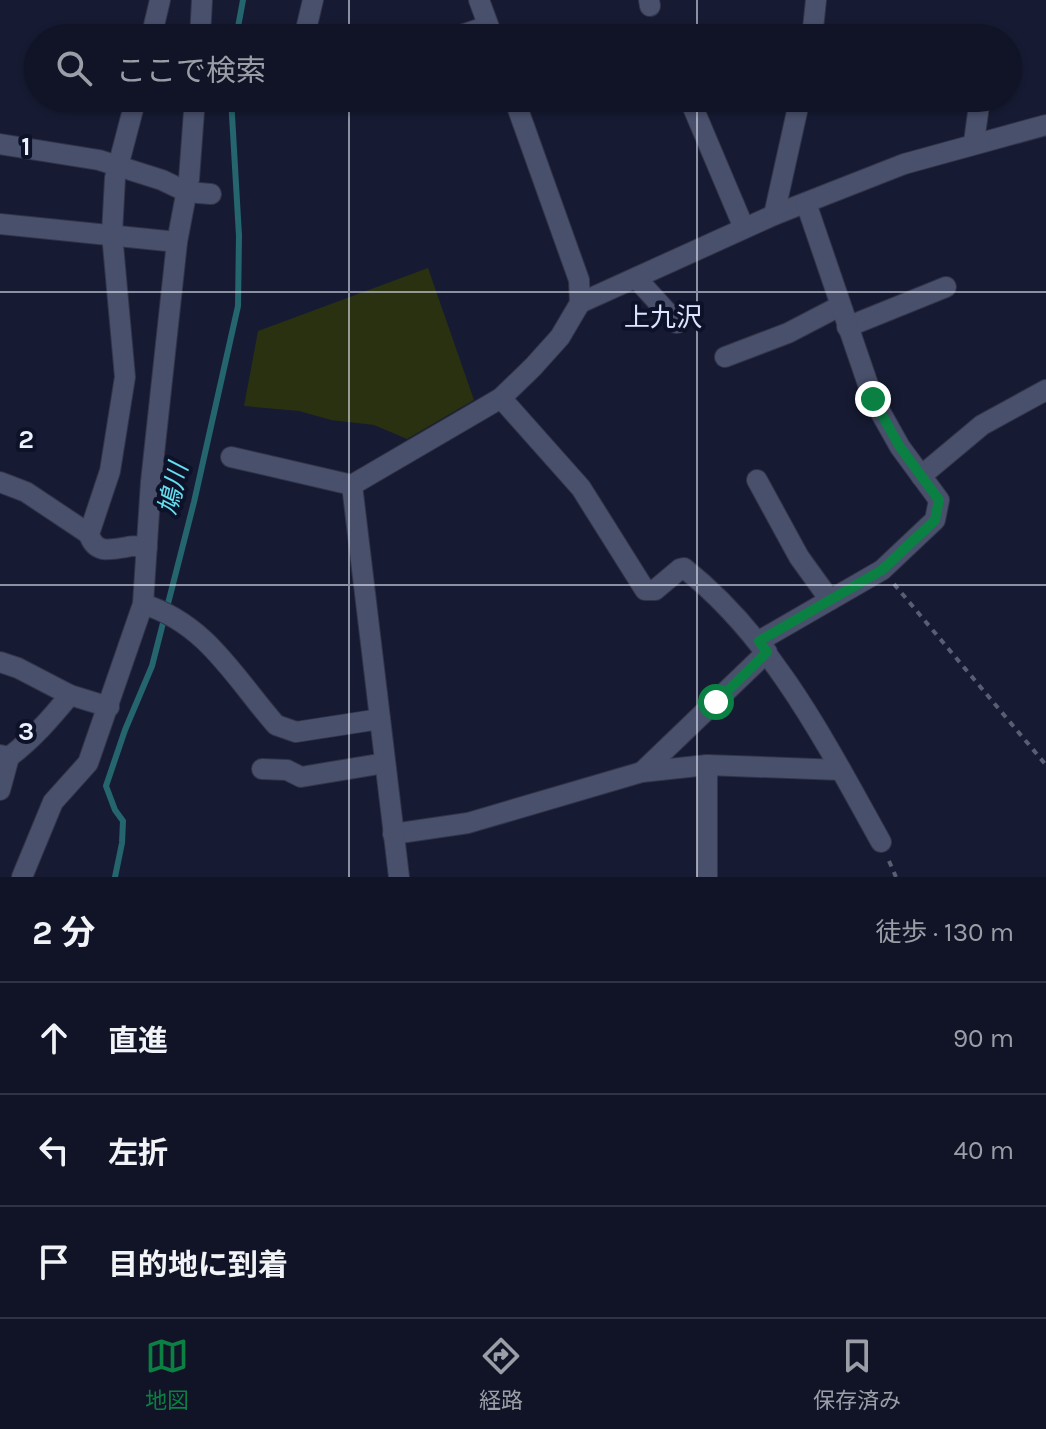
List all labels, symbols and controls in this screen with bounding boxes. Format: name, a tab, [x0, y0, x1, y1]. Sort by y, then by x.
search box	[24, 24, 1022, 112]
icon: search	[52, 46, 96, 90]
text: ここで検索	[116, 53, 266, 89]
text: 1	[21, 131, 31, 162]
district label: 上九沢	[624, 302, 702, 333]
route end	[855, 381, 891, 417]
text: 2	[18, 424, 34, 455]
water label: 鳩川	[153, 457, 195, 518]
route start	[698, 684, 734, 720]
text: 3	[18, 716, 34, 747]
text: 2 分	[32, 913, 95, 953]
text: 徒歩 · 130 m	[875, 917, 1014, 948]
icon: ahead	[32, 1016, 76, 1060]
text: 直進	[108, 1023, 168, 1059]
text: 90 m	[953, 1023, 1014, 1054]
icon: left	[32, 1128, 76, 1172]
text: 左折	[108, 1135, 168, 1171]
text: 40 m	[954, 1135, 1014, 1166]
icon: arrive	[32, 1240, 76, 1284]
text: 目的地に到着	[108, 1247, 288, 1283]
tab: 地図	[145, 1334, 189, 1414]
tab: 経路	[479, 1334, 523, 1414]
tab: 保存済み	[813, 1334, 901, 1414]

